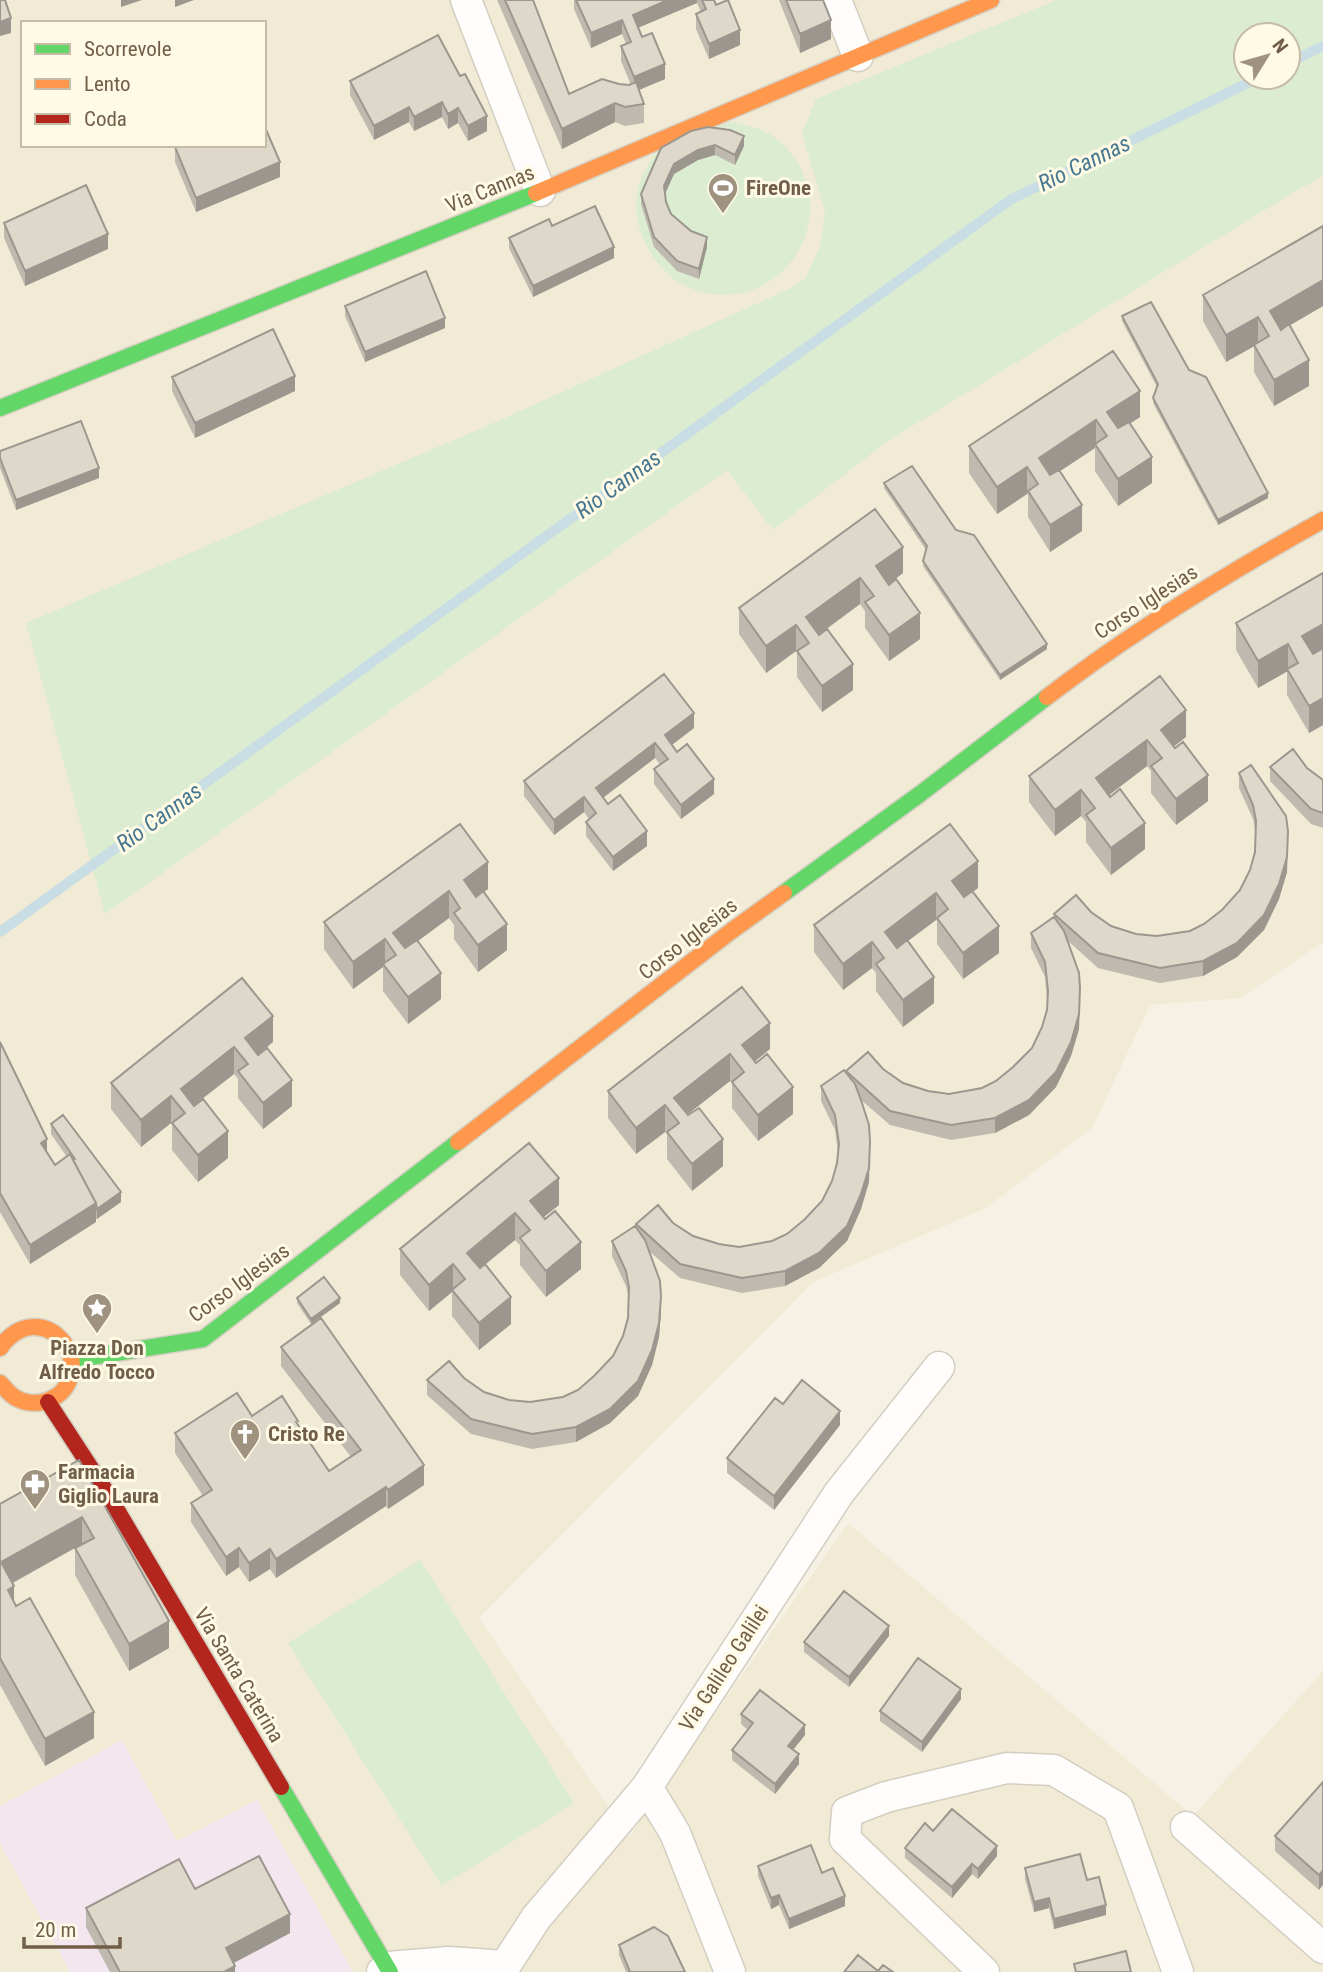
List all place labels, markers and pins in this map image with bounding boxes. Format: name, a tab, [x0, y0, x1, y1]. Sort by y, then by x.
sports icon: FireOne	[706, 171, 740, 215]
place label: FireOne	[746, 176, 811, 200]
place icon: Piazza Don Alfredo Tocco	[80, 1291, 114, 1335]
place label: Piazza Don Alfredo Tocco	[39, 1336, 155, 1384]
church icon: Cristo Re	[228, 1417, 262, 1461]
place label: Cristo Re	[268, 1422, 345, 1446]
place label: Farmacia Giglio Laura	[58, 1460, 159, 1508]
pharmacy icon: Farmacia Giglio Laura	[18, 1467, 52, 1511]

